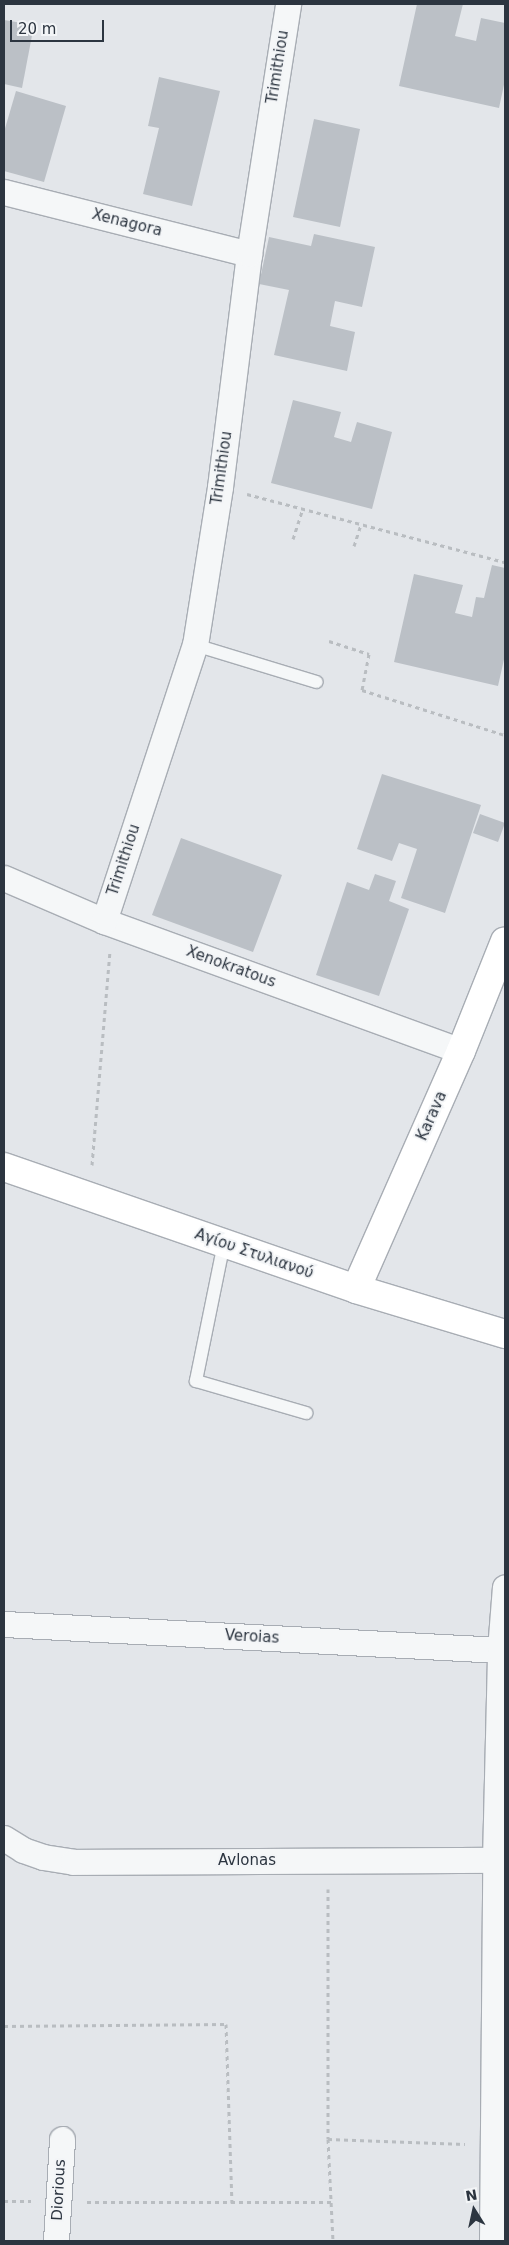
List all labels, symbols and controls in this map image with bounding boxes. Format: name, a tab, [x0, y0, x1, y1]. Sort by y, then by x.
scale bar	[12, 10, 106, 42]
text: 20 m	[18, 20, 56, 38]
street label: Trimithiou	[263, 29, 293, 105]
street label: Xenagora	[90, 206, 164, 240]
street label: Trimithiou	[208, 430, 236, 506]
street label: Trimithiou	[104, 822, 144, 898]
street label: Xenokratous	[184, 942, 278, 992]
street label: Karava	[413, 1088, 451, 1144]
street label: Αγίου Στυλιανού	[192, 1225, 316, 1283]
street label: Veroias	[224, 1627, 280, 1647]
street label: Avlonas	[218, 1852, 276, 1870]
street label: Diorious	[48, 2159, 70, 2221]
north arrow	[449, 2185, 499, 2235]
text: N	[464, 2186, 479, 2204]

